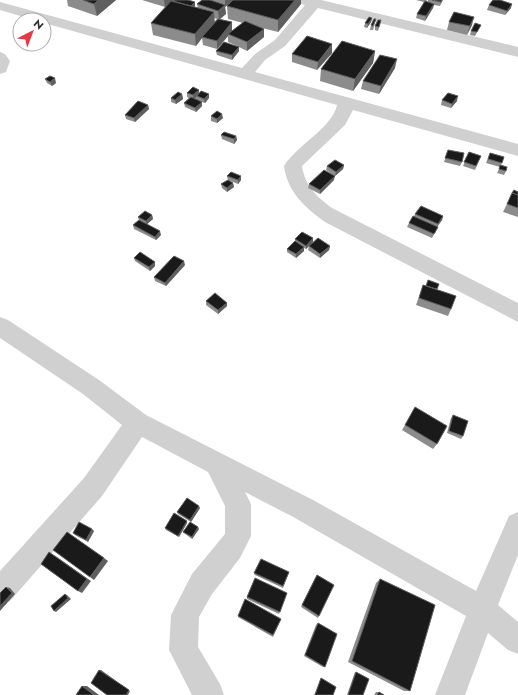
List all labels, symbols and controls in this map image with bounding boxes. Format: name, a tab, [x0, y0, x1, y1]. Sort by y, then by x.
north arrow	[12, 12, 52, 52]
text: N	[30, 16, 47, 33]

